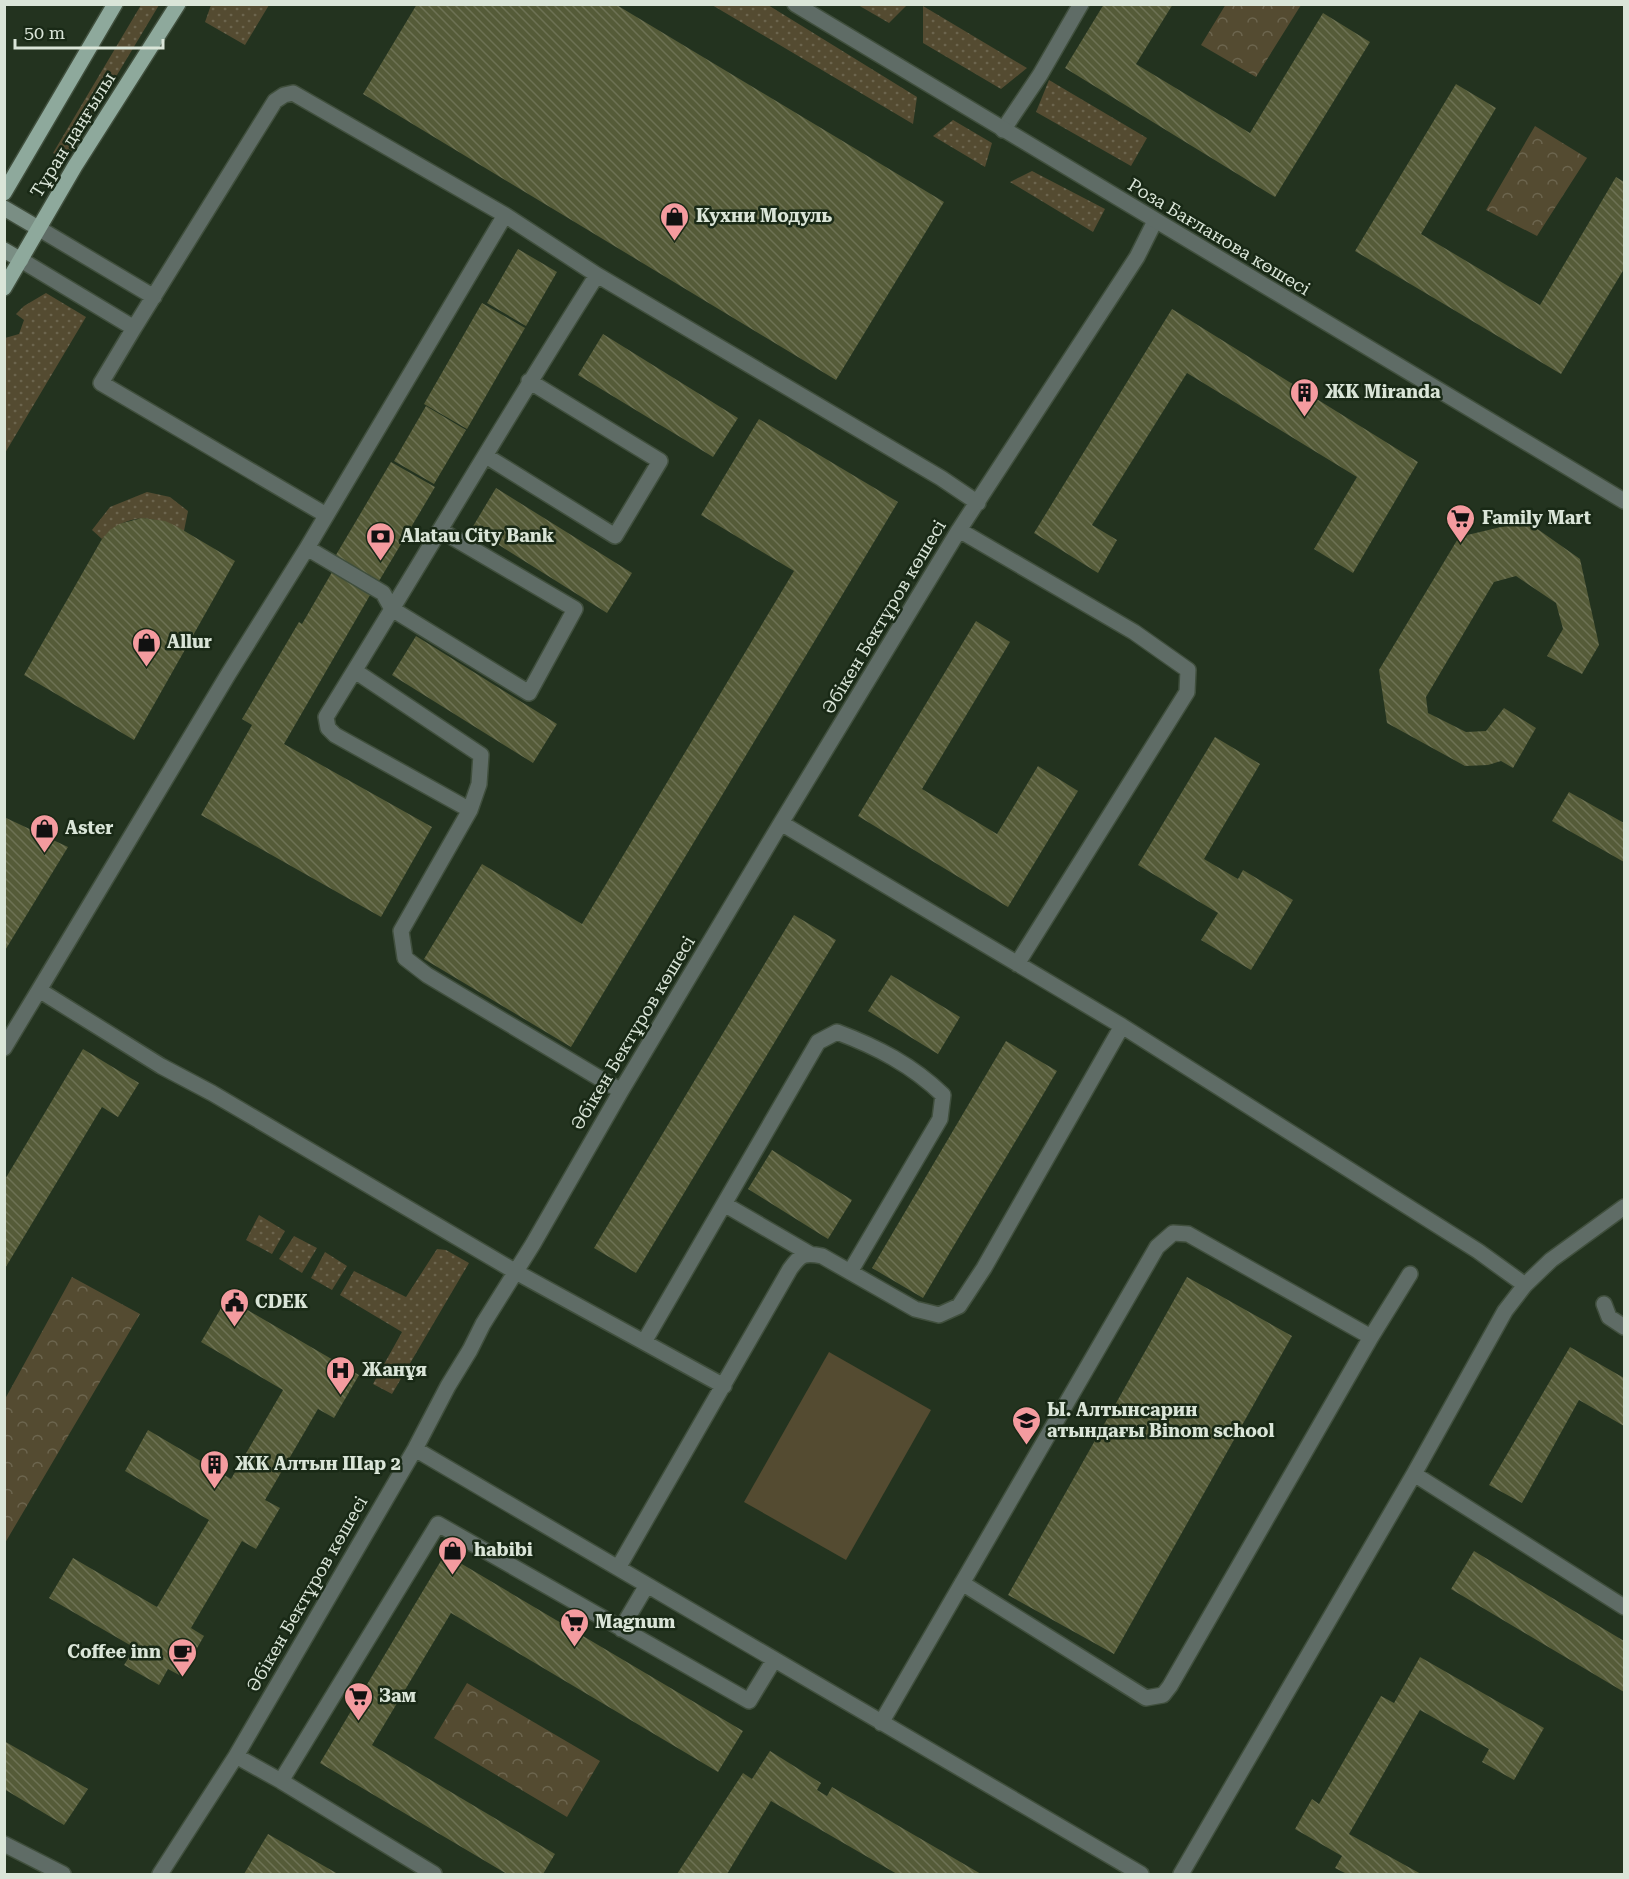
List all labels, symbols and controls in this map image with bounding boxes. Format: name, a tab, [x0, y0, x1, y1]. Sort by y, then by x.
scale bar	[15, 12, 164, 50]
text: 50 m	[24, 22, 65, 43]
street label: Тұран даңғылы	[26, 68, 120, 201]
street label: Роза Бағланова көшесі	[1124, 174, 1314, 299]
shop icon: Кухни Модуль	[659, 200, 691, 242]
place label: Кухни Модуль	[696, 205, 832, 226]
building icon: ЖК Miranda	[1288, 376, 1320, 418]
place label: ЖК Miranda	[1325, 381, 1441, 402]
supermarket icon: Family Mart	[1445, 502, 1477, 544]
place label: Family Mart	[1482, 507, 1591, 528]
street label: Әбікен Бектұров көшесі	[817, 516, 950, 717]
bank icon: Alatau City Bank	[364, 520, 396, 562]
place label: Alatau City Bank	[401, 525, 555, 546]
shop icon: Allur	[130, 626, 162, 668]
place label: Allur	[167, 631, 212, 652]
shop icon: Aster	[28, 812, 60, 854]
place label: Aster	[65, 817, 113, 838]
street label: Әбікен Бектұров көшесі	[566, 932, 699, 1133]
public building icon: CDEK	[218, 1286, 250, 1328]
place label: CDEK	[255, 1291, 308, 1312]
hospital icon: Жанұя	[325, 1354, 357, 1396]
place label: Жанұя	[362, 1359, 427, 1380]
place label: Ы. Алтынсарин атындағы Binom school	[1047, 1399, 1274, 1441]
school or university icon: Ы. Алтынсарин атындағы Binom school	[1010, 1404, 1042, 1446]
building icon: ЖК Алтын Шар 2	[198, 1448, 230, 1490]
place label: ЖК Алтын Шар 2	[235, 1453, 401, 1474]
street label: Әбікен Бектұров көшесі	[242, 1492, 371, 1695]
shop icon: habibi	[437, 1534, 469, 1576]
place label: habibi	[474, 1539, 533, 1560]
supermarket icon: Magnum	[558, 1606, 590, 1648]
place label: Magnum	[595, 1611, 676, 1632]
cafe icon: Coffee inn	[166, 1636, 198, 1678]
place label: Coffee inn	[67, 1641, 161, 1662]
supermarket icon: Зам	[342, 1680, 374, 1722]
place label: Зам	[379, 1685, 416, 1706]

